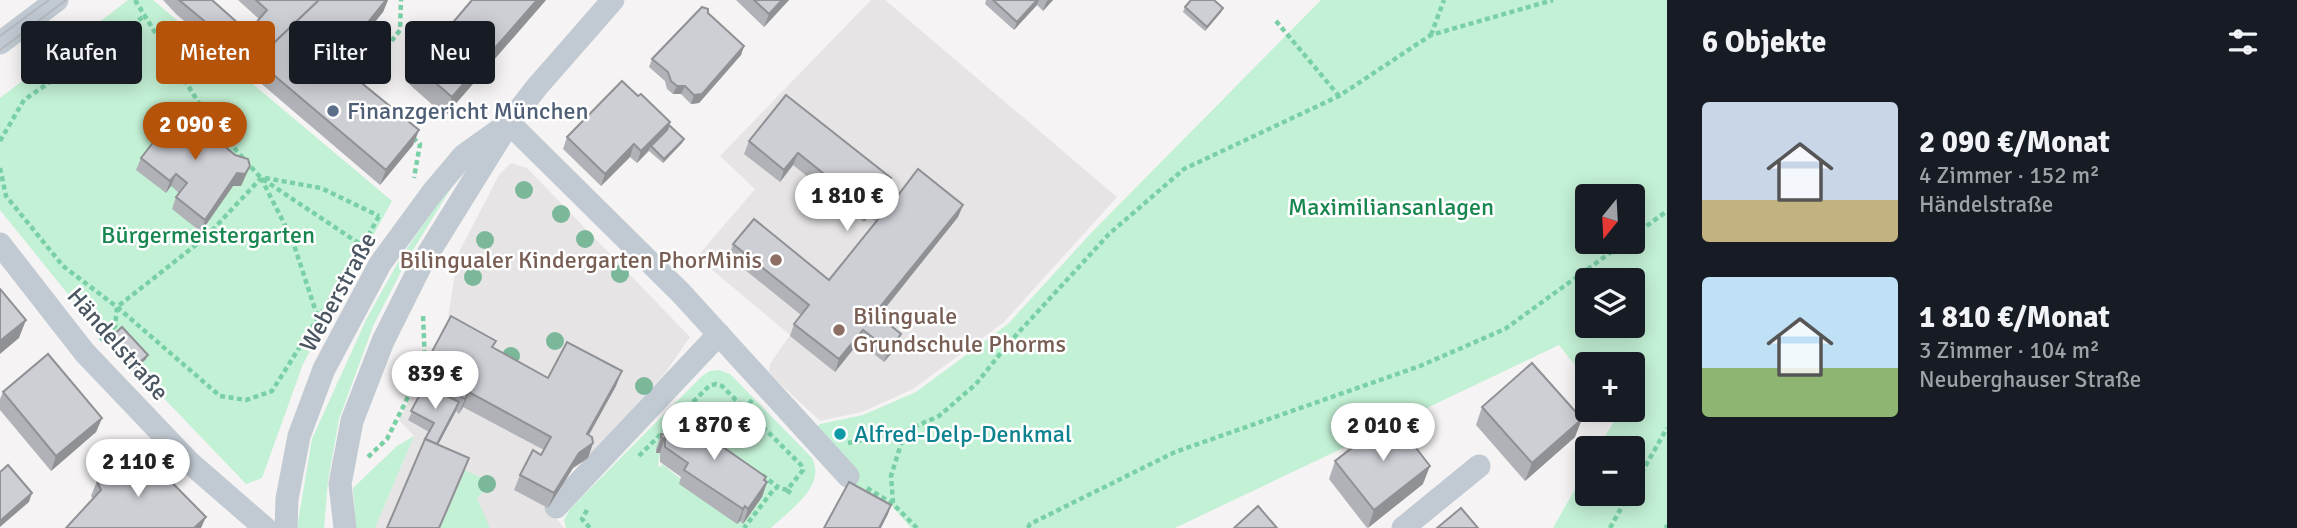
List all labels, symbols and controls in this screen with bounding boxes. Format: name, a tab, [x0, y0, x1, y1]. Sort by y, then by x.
chip: Kaufen	[21, 21, 142, 84]
chip: Mieten	[156, 21, 275, 84]
chip: Filter	[289, 21, 391, 84]
chip: Neu	[405, 21, 495, 84]
icon: filters	[2224, 23, 2262, 61]
text: 6 Objekte	[1702, 24, 1826, 61]
place label: Finanzgericht München	[347, 96, 589, 126]
pin: 2 090 €	[130, 102, 260, 162]
marker: Finanzgericht München	[325, 103, 341, 119]
text: 2 090 €	[159, 110, 231, 139]
text: 2 090 €/Monat	[1919, 124, 2110, 161]
icon: home	[1758, 130, 1842, 214]
text: 4 Zimmer · 152 m²	[1919, 161, 2100, 190]
pin: 1 810 €	[782, 174, 912, 233]
text: 1 810 €	[811, 181, 883, 210]
north arrow	[1575, 184, 1645, 254]
map controls	[1575, 184, 1645, 506]
text: Händelstraße	[1919, 190, 2053, 219]
park label: Maximiliansanlagen	[1288, 192, 1494, 222]
park label: Bürgermeistergarten	[101, 220, 315, 250]
street label: Weberstraße	[293, 227, 383, 357]
place label: Bilingualer Kindergarten PhorMinis	[400, 245, 762, 275]
marker: Bilingualer Kindergarten PhorMinis	[768, 252, 784, 268]
button: layers	[1575, 268, 1645, 338]
street label: Händelstraße	[61, 281, 175, 407]
text: 1 810 €/Monat	[1919, 299, 2110, 336]
place label: Bilinguale Grundschule Phorms	[853, 301, 1066, 359]
icon: home	[1758, 305, 1842, 389]
marker: Bilinguale Grundschule Phorms	[831, 322, 847, 338]
text: 3 Zimmer · 104 m²	[1919, 336, 2100, 365]
pin: 839 €	[386, 352, 484, 411]
button: +	[1575, 352, 1645, 422]
text: 839 €	[408, 359, 462, 388]
text: Neuberghauser Straße	[1919, 365, 2141, 394]
pin: 1 870 €	[649, 402, 779, 462]
pin: 2 010 €	[1318, 404, 1448, 463]
text: 1 870 €	[678, 410, 750, 439]
text: 2 010 €	[1347, 411, 1419, 440]
place label: Alfred-Delp-Denkmal	[854, 419, 1072, 449]
marker: Alfred-Delp-Denkmal	[832, 426, 848, 442]
button: −	[1575, 436, 1645, 506]
pin: 2 110 €	[73, 440, 203, 499]
text: 2 110 €	[102, 447, 174, 476]

